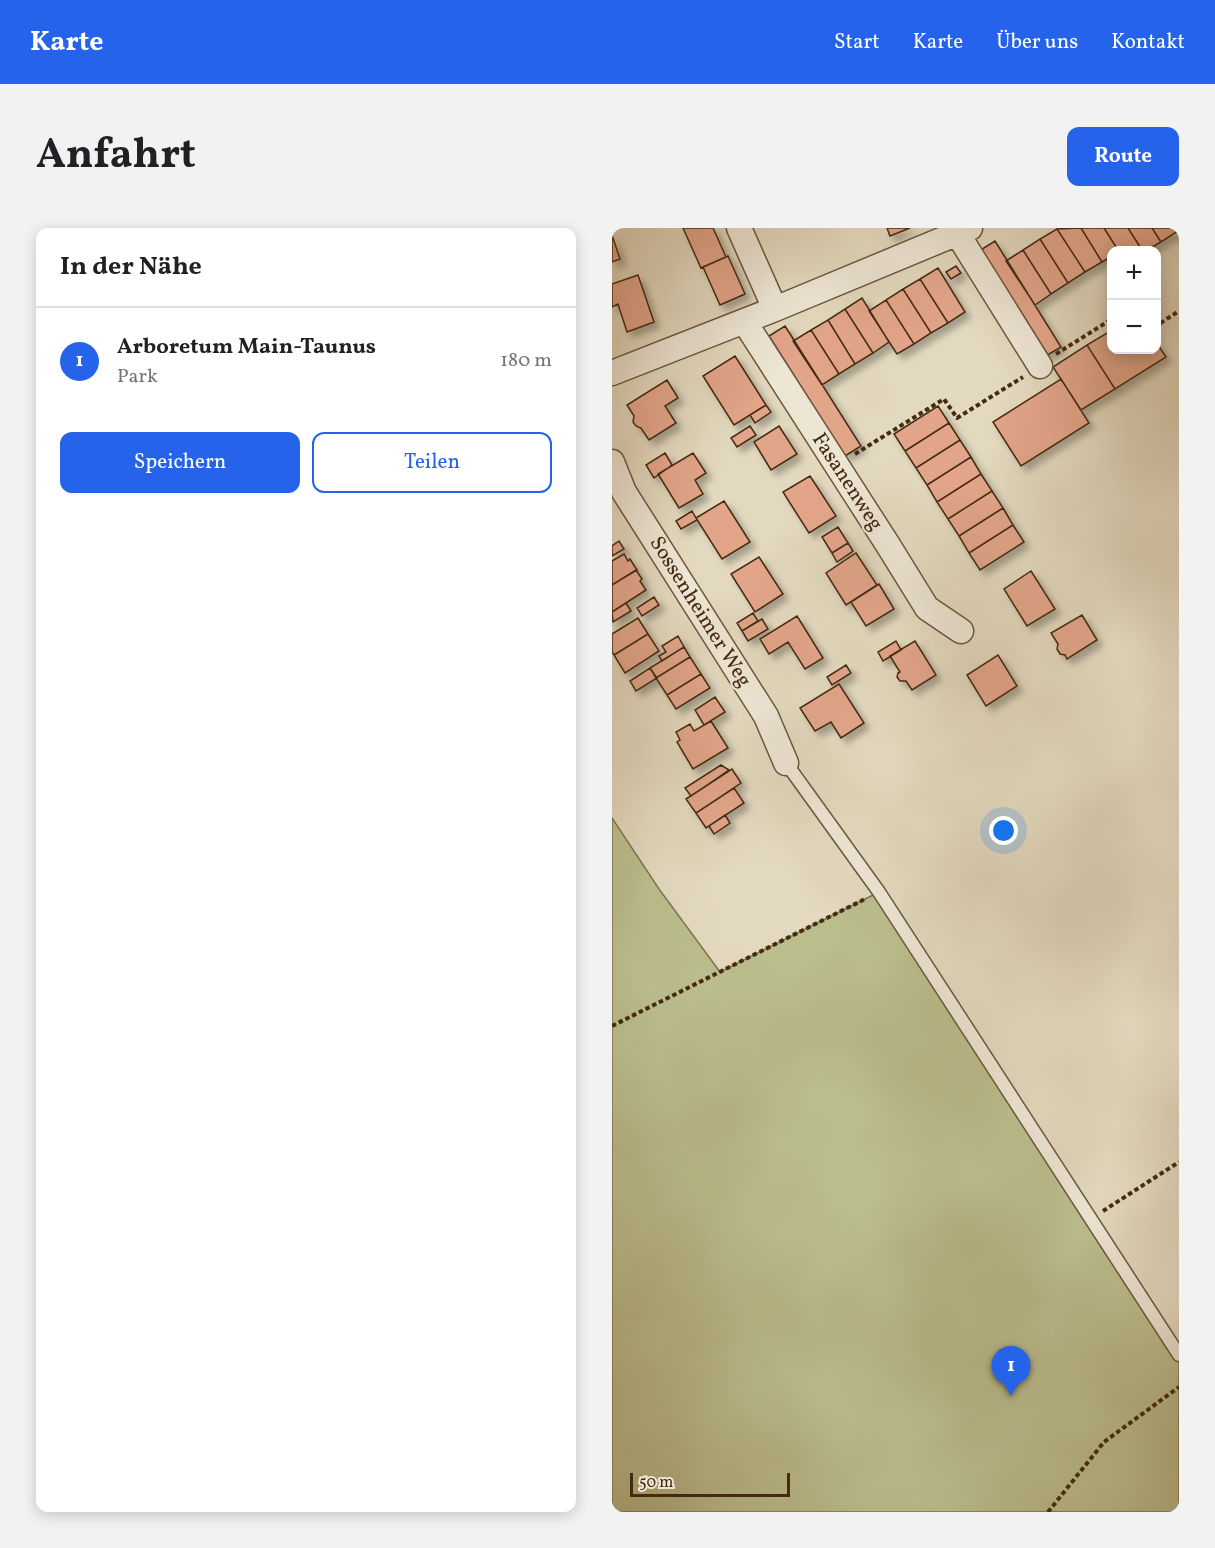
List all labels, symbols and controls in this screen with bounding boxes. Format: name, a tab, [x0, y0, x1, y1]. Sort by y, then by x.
text: Karte	[30, 23, 104, 62]
text: Start	[834, 28, 880, 57]
text: Karte	[913, 28, 963, 57]
text: Über uns	[996, 28, 1078, 57]
text: Kontakt	[1111, 28, 1185, 57]
text: Anfahrt	[36, 127, 196, 186]
button: Route	[1067, 127, 1179, 186]
map controls	[1107, 246, 1161, 354]
button: +	[1107, 246, 1161, 300]
text: In der Nähe	[60, 249, 202, 285]
button: −	[1107, 300, 1161, 354]
text: Arboretum Main-Taunus	[117, 332, 376, 363]
text: 1	[75, 347, 84, 375]
text: 180 m	[500, 347, 552, 375]
text: Park	[117, 363, 158, 391]
street label: Fasanenweg	[804, 427, 890, 537]
button: Speichern	[60, 432, 300, 493]
button: Teilen	[312, 432, 552, 493]
street label: Sossenheimer Weg	[642, 531, 758, 693]
your location	[989, 816, 1018, 845]
pin: 1	[992, 1346, 1030, 1396]
scale bar	[630, 1470, 790, 1498]
text: 50 m	[639, 1472, 673, 1494]

